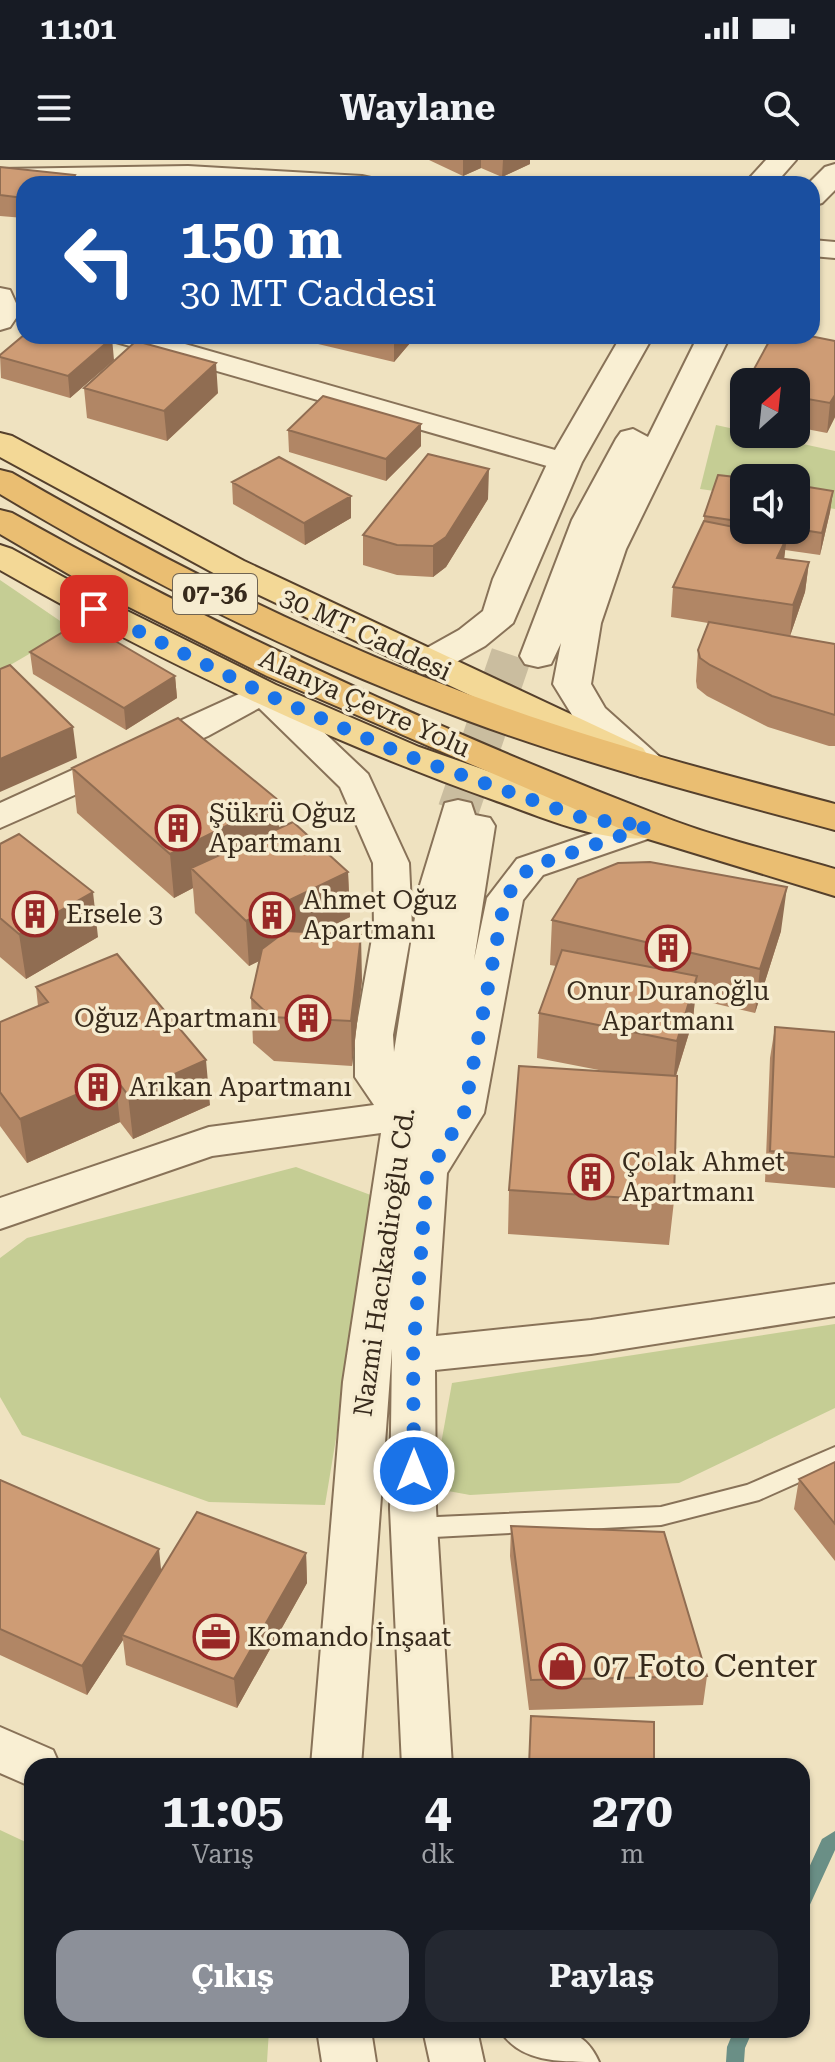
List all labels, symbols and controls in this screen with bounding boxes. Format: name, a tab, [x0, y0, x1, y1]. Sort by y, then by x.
text: 11:01	[40, 11, 117, 46]
icon: menu	[32, 86, 76, 130]
icon: search	[759, 86, 803, 130]
text: Waylane	[340, 87, 495, 129]
text: 150 m	[180, 206, 342, 272]
icon: left	[48, 208, 152, 312]
text: 30 MT Caddesi	[180, 273, 436, 315]
north arrow	[730, 368, 810, 448]
map controls	[730, 368, 810, 544]
button: sound	[730, 464, 810, 544]
road number: 07-36	[173, 574, 257, 614]
pin	[60, 575, 128, 643]
street label: 30 MT Caddesi	[276, 581, 456, 687]
icon: arrive	[72, 587, 116, 631]
street label: Alanya Çevre Yolu	[255, 643, 475, 763]
place label: Şükrü Oğuz Apartmanı	[209, 798, 355, 858]
building icon: Şükrü Oğuz Apartmanı	[154, 804, 202, 852]
place label: Ahmet Oğuz Apartmanı	[303, 885, 456, 945]
building icon: Ersele 3	[11, 890, 59, 938]
building icon: Ahmet Oğuz Apartmanı	[248, 891, 296, 939]
place label: Ersele 3	[66, 899, 163, 929]
building icon: Onur Duranoğlu Apartmanı	[644, 924, 692, 972]
place label: Onur Duranoğlu Apartmanı	[566, 976, 770, 1036]
building icon: Oğuz Apartmanı	[284, 994, 332, 1042]
place label: Oğuz Apartmanı	[74, 1003, 277, 1033]
building icon: Arıkan Apartmanı	[74, 1063, 122, 1111]
place label: Arıkan Apartmanı	[129, 1072, 352, 1102]
street label: Nazmi Hacıkadiroğlu Cd.	[347, 1106, 421, 1418]
place label: Çolak Ahmet Apartmanı	[622, 1147, 785, 1207]
building icon: Çolak Ahmet Apartmanı	[567, 1153, 615, 1201]
position arrow	[372, 1429, 456, 1513]
office icon: Komando İnşaat	[192, 1613, 240, 1661]
place label: Komando İnşaat	[247, 1621, 452, 1652]
shop icon: 07 Foto Center	[538, 1642, 586, 1690]
place label: 07 Foto Center	[593, 1647, 817, 1685]
text: 11:05	[161, 1783, 284, 1839]
text: 4	[424, 1783, 451, 1839]
text: 270	[592, 1783, 673, 1839]
text: Varış	[192, 1839, 254, 1869]
text: dk	[421, 1839, 455, 1869]
text: m	[620, 1839, 644, 1869]
button: Çıkış	[56, 1930, 409, 2022]
button: Paylaş	[425, 1930, 778, 2022]

